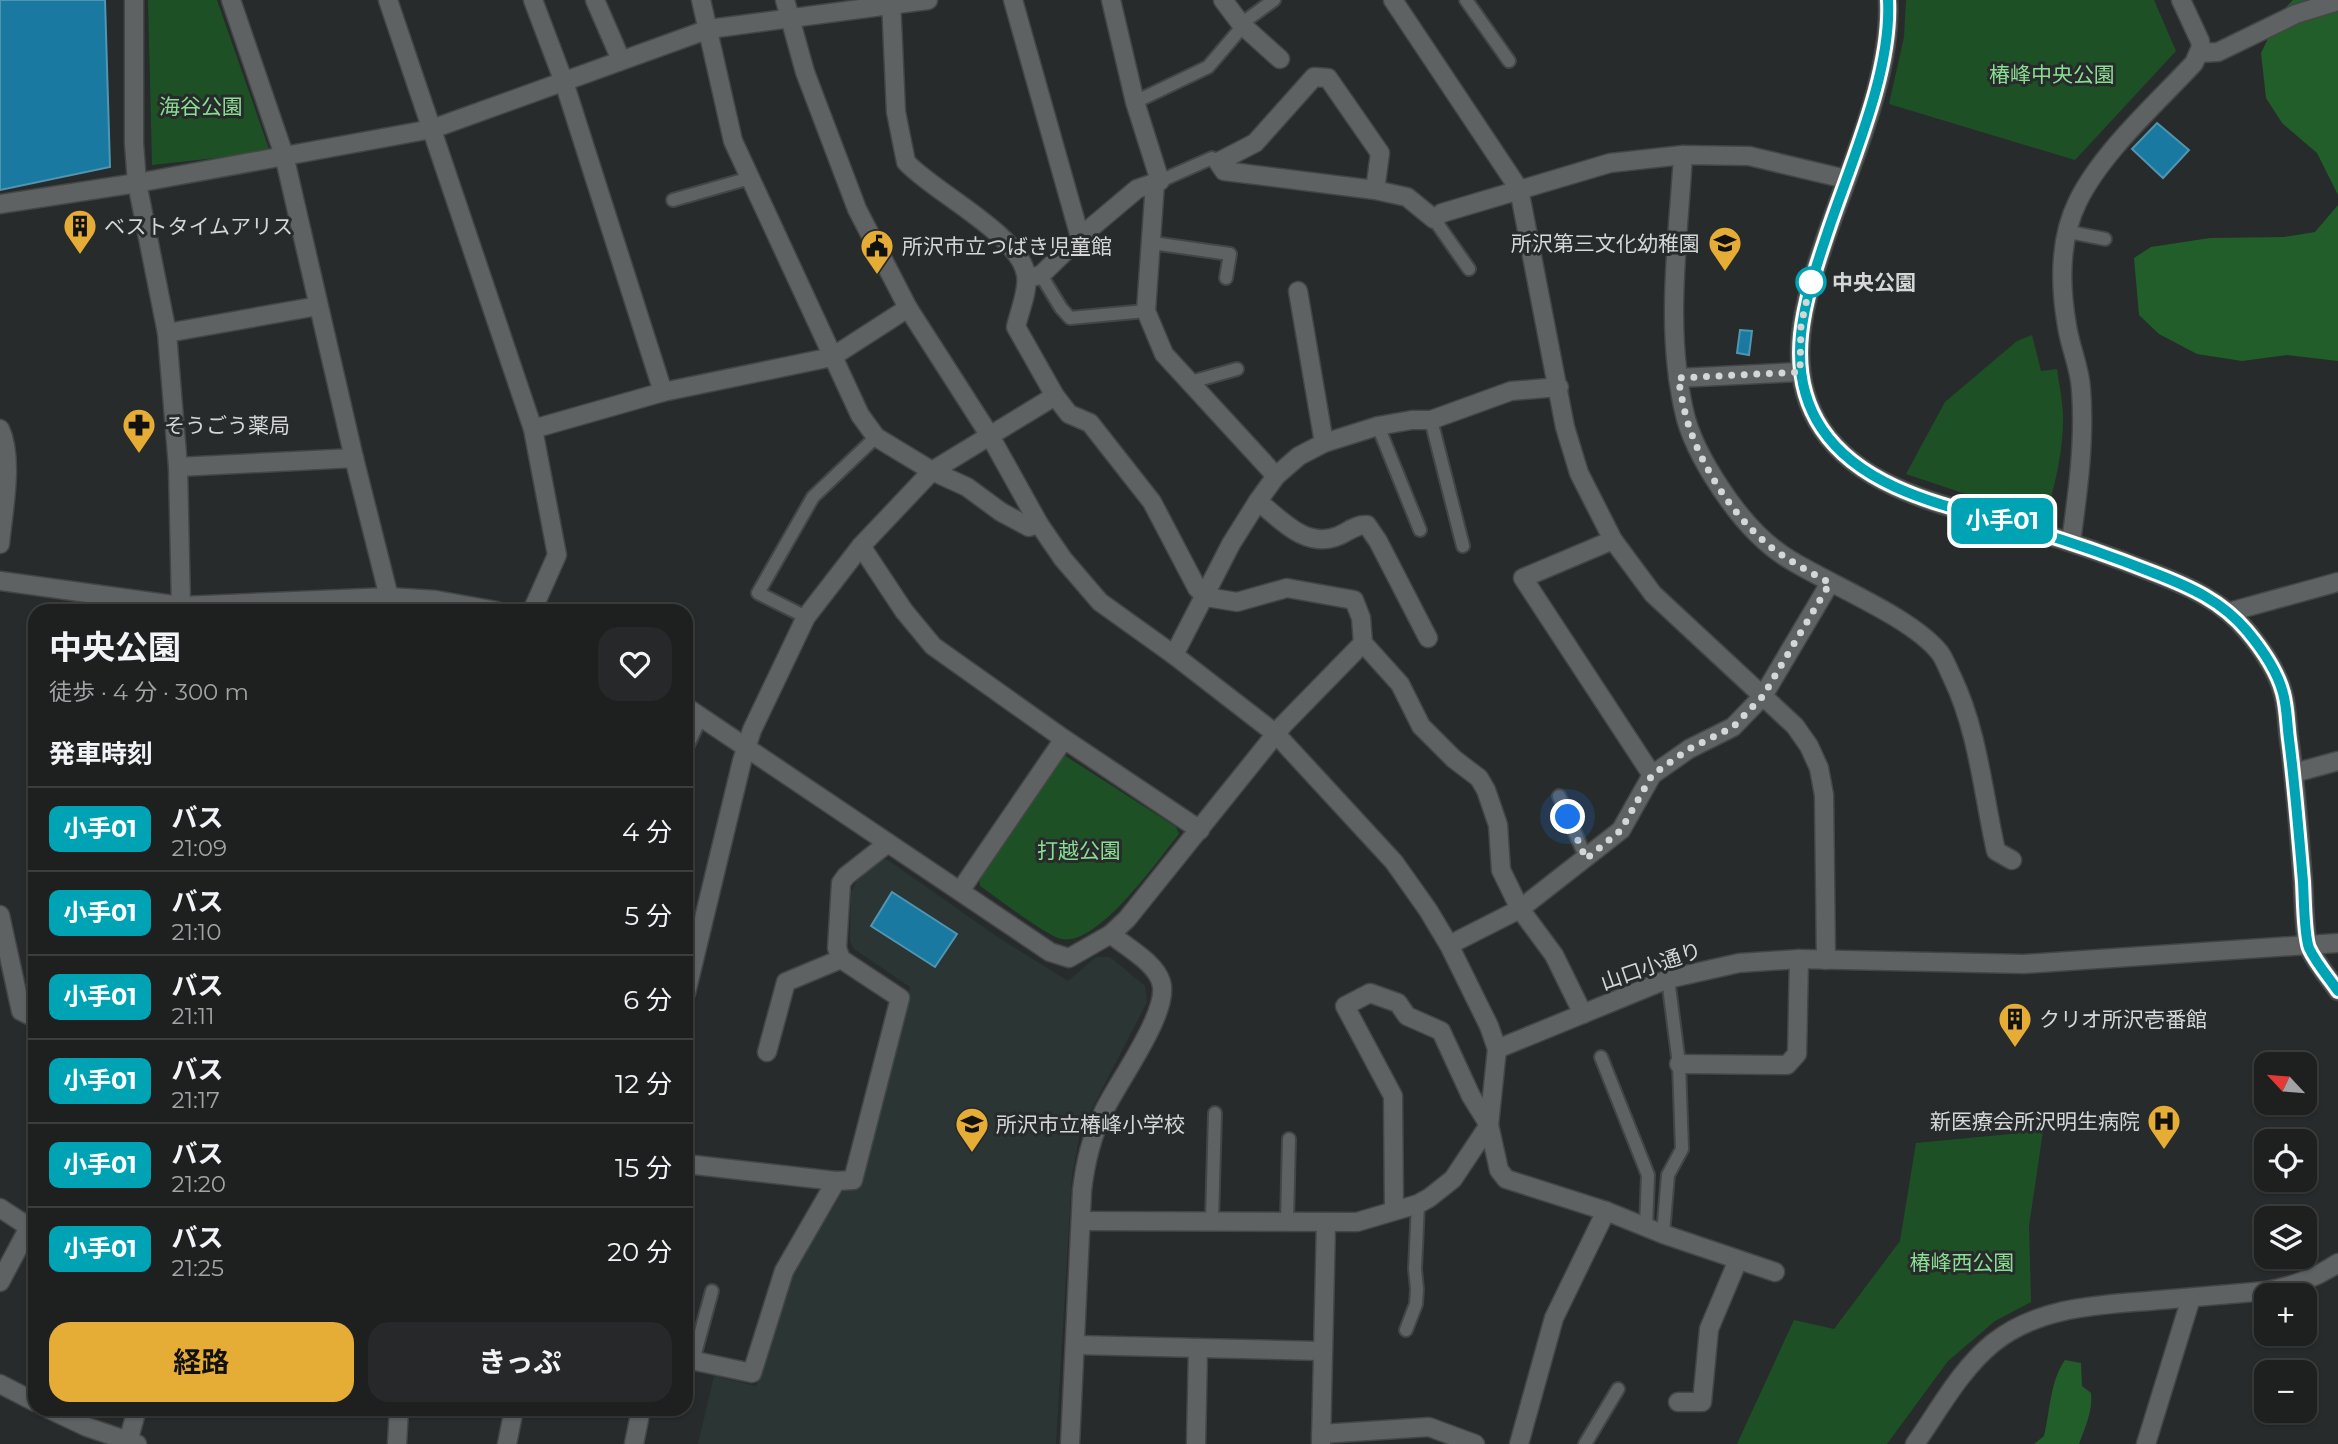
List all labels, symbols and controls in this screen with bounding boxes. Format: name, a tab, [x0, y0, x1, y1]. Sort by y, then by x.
park label: 椿峰中央公園	[1989, 62, 2115, 87]
park label: 海谷公園	[159, 94, 243, 119]
building icon: ベストタイムアリス	[61, 207, 99, 256]
place label: ベストタイムアリス	[104, 214, 293, 239]
school or university icon: 所沢第三文化幼稚園	[1706, 224, 1744, 273]
public building icon: 所沢市立つばき児童館	[858, 227, 896, 276]
place label: 所沢第三文化幼稚園	[1511, 231, 1700, 256]
place label: 所沢市立つばき児童館	[902, 234, 1112, 259]
marker: 中央公園	[1796, 267, 1826, 297]
place label: 中央公園	[1832, 270, 1916, 295]
pharmacy icon: そうごう薬局	[120, 406, 158, 455]
place label: そうごう薬局	[164, 413, 290, 438]
line badge: 小手01	[1953, 498, 2051, 544]
text: 小手01	[1965, 506, 2039, 535]
text: 中央公園	[49, 627, 181, 667]
button: heart	[598, 627, 672, 701]
text: 徒歩 · 4 分 · 300 m	[49, 678, 249, 706]
text: 発車時刻	[49, 738, 153, 770]
your location	[1550, 799, 1585, 834]
text: バス	[172, 802, 224, 834]
text: 小手01	[63, 814, 137, 843]
text: 4 分	[622, 816, 672, 848]
text: 21:09	[172, 834, 227, 862]
park label: 打越公園	[1037, 838, 1121, 863]
text: バス	[172, 886, 224, 918]
text: 小手01	[63, 898, 137, 927]
text: 5 分	[624, 900, 672, 932]
text: 21:10	[172, 918, 221, 946]
street label: 山口小通り	[1597, 937, 1705, 995]
text: バス	[172, 970, 224, 1002]
text: 小手01	[63, 982, 137, 1011]
text: 6 分	[623, 984, 672, 1016]
building icon: クリオ所沢壱番館	[1996, 1000, 2034, 1049]
text: 21:11	[172, 1002, 214, 1030]
place label: クリオ所沢壱番館	[2039, 1007, 2207, 1032]
north arrow	[2254, 1052, 2317, 1115]
map controls	[2254, 1052, 2317, 1423]
text: バス	[172, 1054, 224, 1086]
text: 小手01	[63, 1066, 137, 1095]
text: 12 分	[615, 1068, 672, 1100]
text: 21:17	[172, 1086, 220, 1114]
hospital icon: 新医療会所沢明生病院	[2145, 1102, 2183, 1151]
school or university icon: 所沢市立椿峰小学校	[953, 1105, 991, 1154]
place label: 新医療会所沢明生病院	[1930, 1109, 2140, 1134]
place label: 所沢市立椿峰小学校	[996, 1112, 1185, 1137]
button: locate	[2254, 1129, 2317, 1192]
text: バス	[172, 1138, 224, 1170]
text: 小手01	[63, 1150, 137, 1179]
text: 15 分	[615, 1152, 672, 1184]
text: 21:20	[172, 1170, 226, 1198]
button: layers	[2254, 1206, 2317, 1269]
text: バス	[172, 1222, 224, 1254]
text: 小手01	[63, 1234, 137, 1263]
text: 20 分	[607, 1236, 672, 1268]
park label: 椿峰西公園	[1910, 1250, 2015, 1275]
text: 21:25	[172, 1254, 224, 1282]
button: +	[2254, 1283, 2317, 1346]
button: 経路	[49, 1322, 354, 1402]
button: きっぷ	[368, 1322, 672, 1402]
button: −	[2254, 1360, 2317, 1423]

